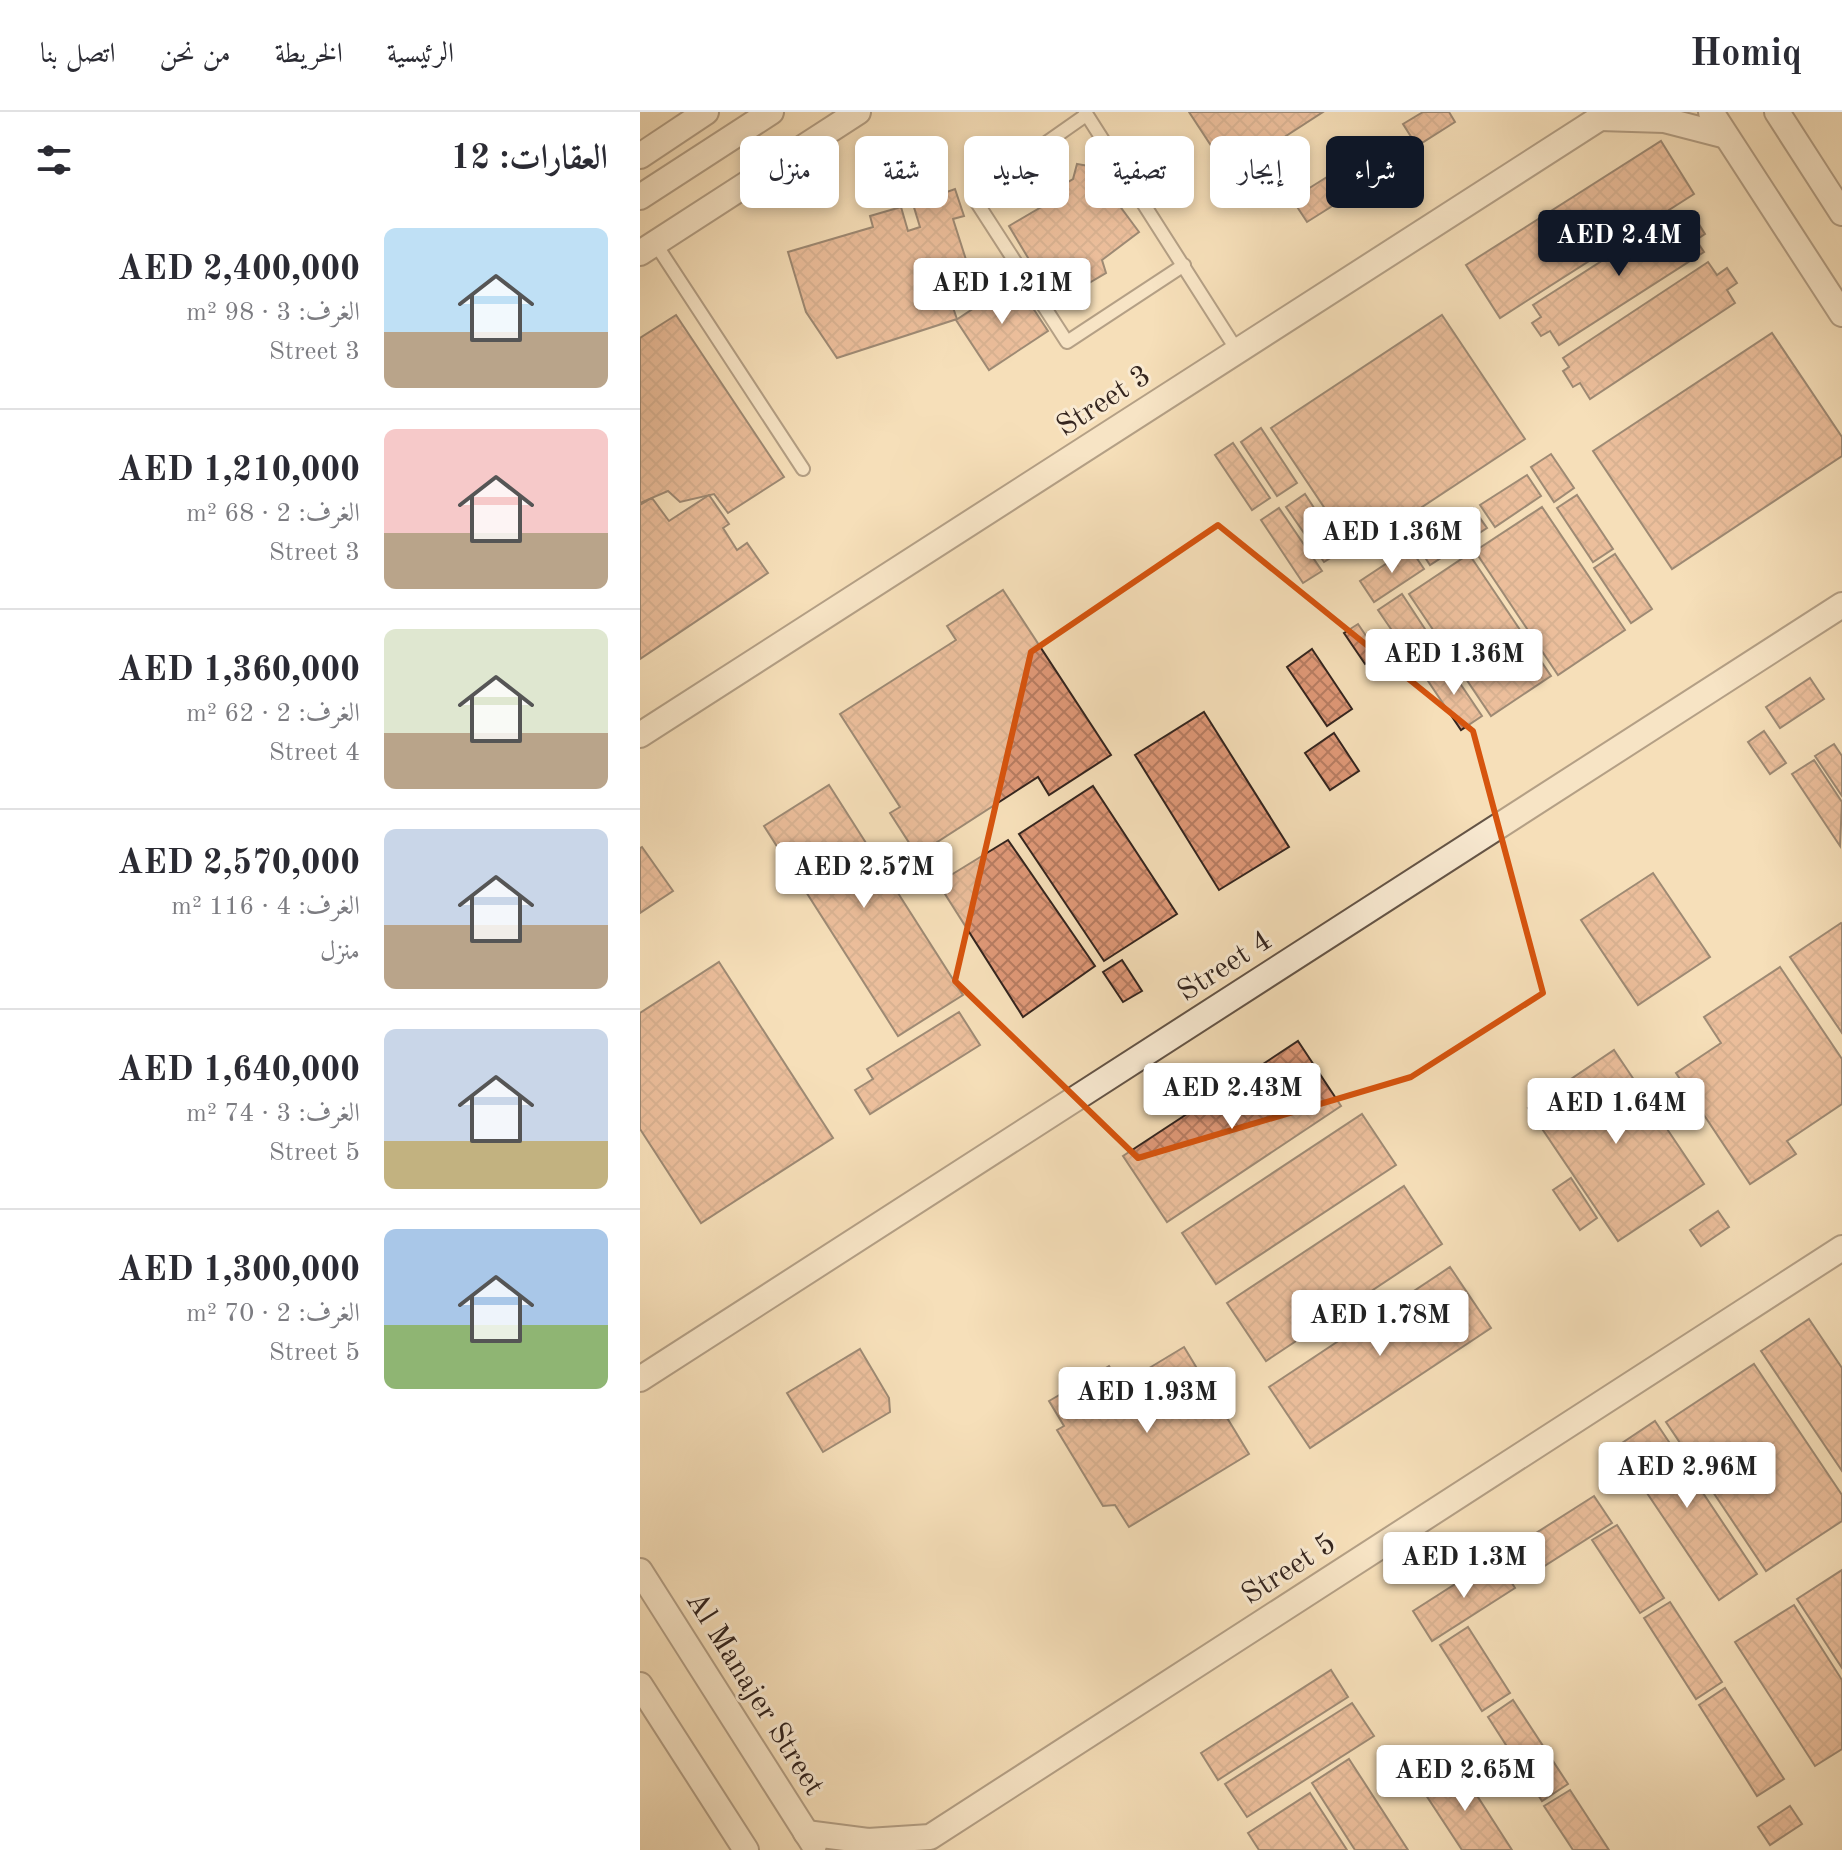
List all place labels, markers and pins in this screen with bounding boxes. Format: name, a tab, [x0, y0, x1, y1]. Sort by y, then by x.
pin: AED 2.4M	[1536, 210, 1702, 278]
pin: AED 1.21M	[910, 258, 1094, 326]
pin: AED 1.36M	[1300, 507, 1484, 575]
pin: AED 1.36M	[1362, 629, 1546, 697]
pin: AED 2.57M	[772, 842, 956, 910]
pin: AED 2.43M	[1140, 1063, 1324, 1131]
pin: AED 1.64M	[1524, 1078, 1708, 1146]
pin: AED 1.78M	[1288, 1290, 1472, 1358]
pin: AED 1.93M	[1055, 1367, 1239, 1435]
pin: AED 2.96M	[1595, 1442, 1779, 1510]
pin: AED 1.3M	[1381, 1532, 1547, 1600]
pin: AED 2.65M	[1373, 1745, 1557, 1813]

